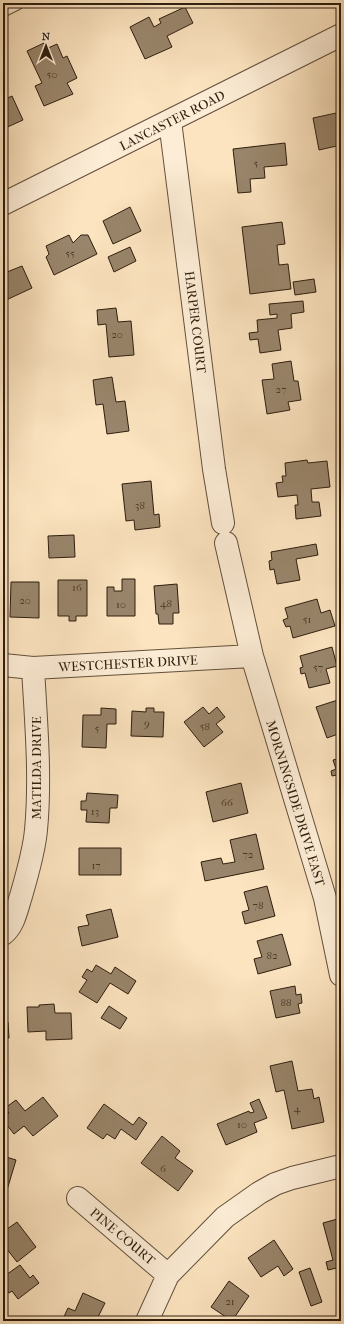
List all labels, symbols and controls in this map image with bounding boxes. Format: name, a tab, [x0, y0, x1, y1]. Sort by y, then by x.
north arrow	[26, 26, 66, 66]
text: N	[42, 30, 51, 43]
house number: 50	[47, 68, 57, 81]
street label: LANCASTER ROAD	[117, 87, 228, 154]
house number: 5	[254, 157, 259, 170]
house number: 55	[65, 247, 75, 260]
street label: HARPER COURT	[182, 270, 209, 374]
house number: 20	[111, 328, 123, 341]
house number: 27	[276, 383, 286, 396]
house number: 38	[135, 499, 145, 512]
house number: 16	[72, 581, 82, 594]
house number: 20	[19, 594, 31, 607]
house number: 48	[160, 597, 172, 610]
house number: 10	[116, 598, 126, 611]
house number: 51	[303, 613, 311, 626]
street label: WESTCHESTER DRIVE	[57, 652, 198, 675]
house number: 57	[313, 661, 323, 674]
street label: MATILDA DRIVE	[29, 716, 44, 820]
house number: 9	[144, 717, 150, 730]
street label: MORNINGSIDE DRIVE EAST	[263, 718, 328, 888]
house number: 58	[200, 720, 210, 733]
house number: 5	[95, 722, 100, 735]
house number: 66	[221, 796, 233, 809]
house number: 13	[91, 805, 99, 818]
house number: 72	[243, 848, 254, 861]
house number: 17	[91, 859, 101, 872]
house number: 78	[253, 899, 263, 912]
house number: 82	[266, 949, 278, 962]
house number: 88	[280, 996, 292, 1009]
house number: 4	[294, 1102, 301, 1115]
house number: 10	[237, 1118, 247, 1131]
house number: 6	[160, 1162, 166, 1175]
street label: PINE COURT	[87, 1205, 158, 1268]
house number: 21	[225, 1295, 235, 1308]

